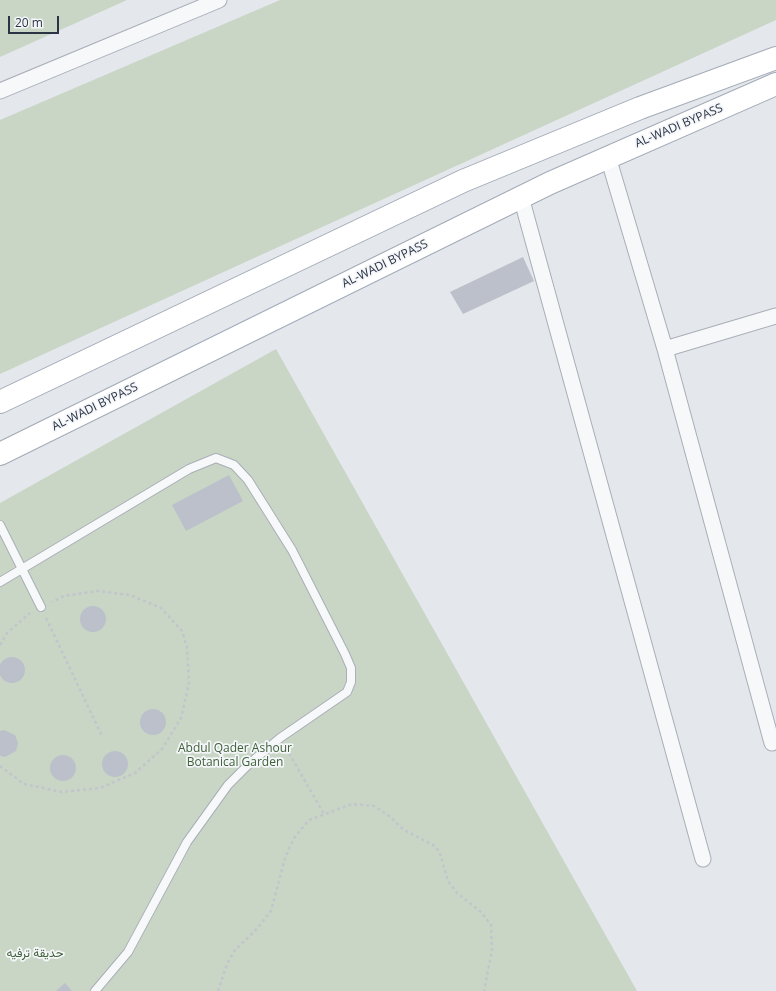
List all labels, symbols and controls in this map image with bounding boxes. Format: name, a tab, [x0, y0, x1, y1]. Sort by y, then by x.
scale bar	[10, 8, 61, 34]
text: 20 m	[15, 14, 43, 31]
street label: AL-WADI BYPASS	[633, 101, 725, 151]
street label: AL-WADI BYPASS	[340, 237, 430, 291]
street label: AL-WADI BYPASS	[50, 380, 140, 434]
park label: Abdul Qader Ashour Botanical Garden	[178, 742, 292, 770]
park label: حديقة ترفيه	[6, 947, 64, 961]

